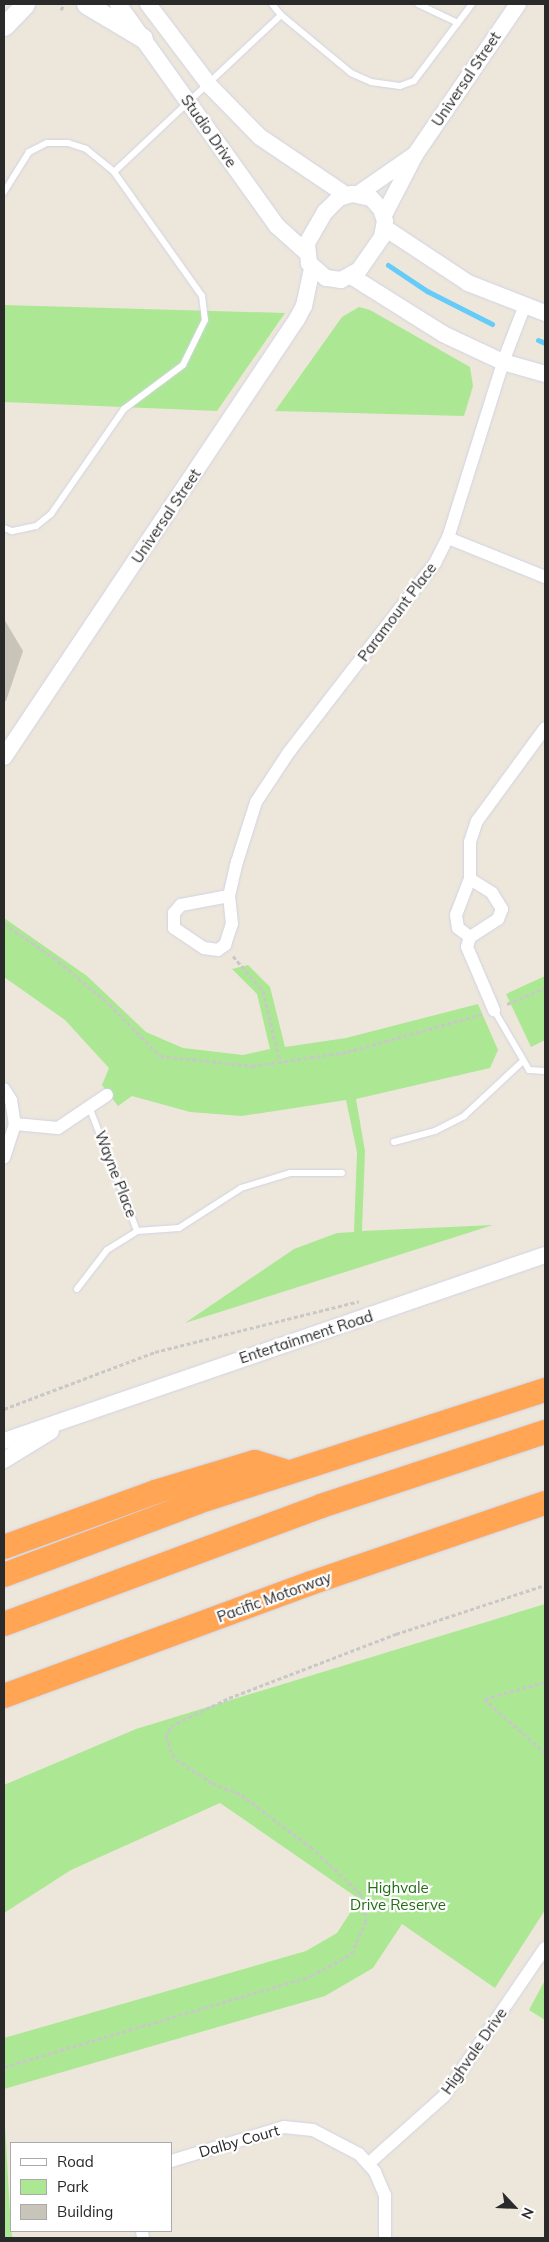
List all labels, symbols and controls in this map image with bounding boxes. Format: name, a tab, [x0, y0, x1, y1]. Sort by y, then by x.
street label: Universal Street	[428, 28, 504, 130]
street label: Studio Drive	[177, 91, 241, 171]
street label: Universal Street	[128, 465, 204, 567]
street label: Paramount Place	[354, 559, 440, 665]
street label: Wayne Place	[91, 1128, 141, 1220]
street label: Entertainment Road	[237, 1307, 375, 1367]
street label: Pacific Motorway	[214, 1568, 334, 1626]
park label: Highvale Drive Reserve	[350, 1878, 446, 1913]
street label: Highvale Drive	[438, 2004, 510, 2098]
street label: Dalby Court	[197, 2121, 281, 2161]
legend	[10, 2142, 172, 2232]
text: Road	[57, 2152, 94, 2171]
text: Park	[57, 2177, 89, 2196]
north arrow	[489, 2182, 539, 2232]
text: Building	[57, 2202, 113, 2221]
text: N	[517, 2205, 538, 2222]

